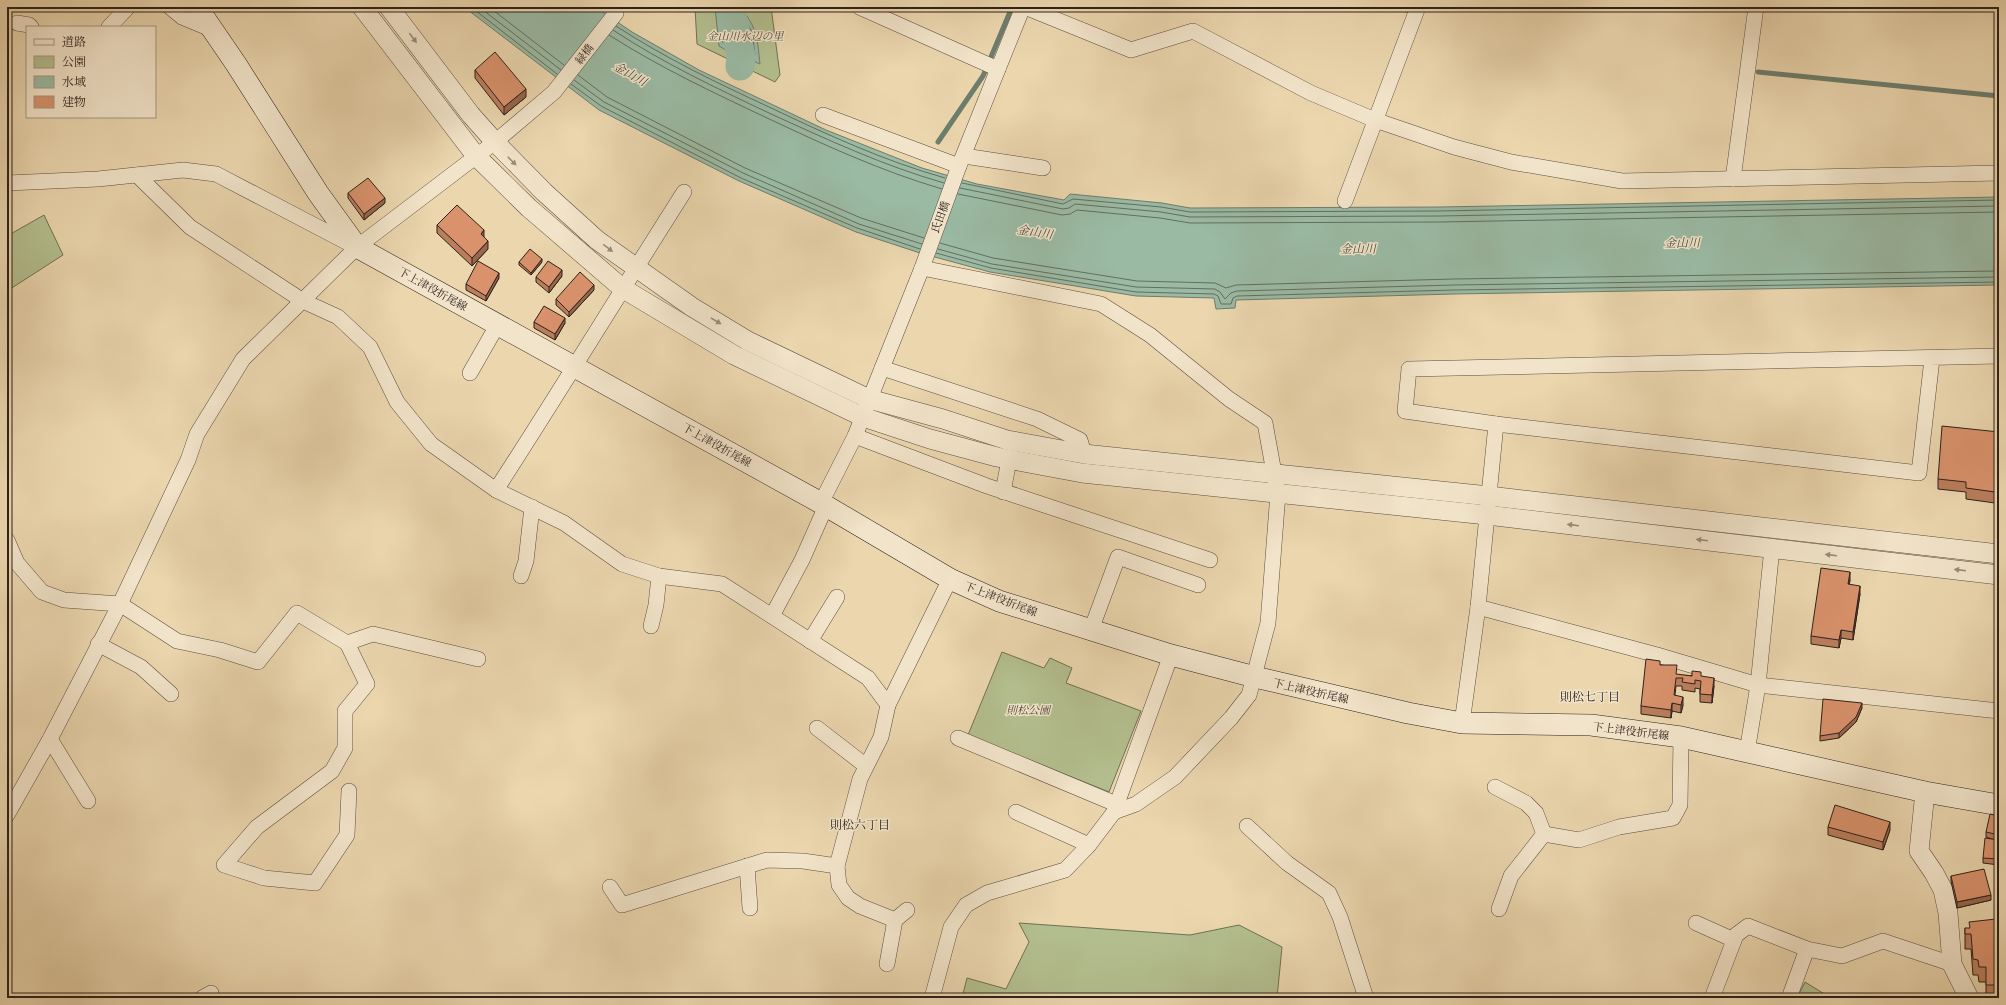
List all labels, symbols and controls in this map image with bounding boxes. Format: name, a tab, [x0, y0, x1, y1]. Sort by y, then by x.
legend	[26, 26, 156, 118]
park label: 金山川水辺の里	[707, 29, 784, 43]
one-way arrow	[409, 33, 417, 44]
text: 道路	[62, 34, 86, 49]
street label: 緑橋	[572, 41, 596, 67]
text: 公園	[62, 54, 86, 69]
water label: 金山川	[611, 58, 651, 90]
text: 水域	[62, 74, 86, 89]
text: 建物	[62, 94, 86, 109]
one-way arrow	[508, 156, 517, 166]
street label: 氏田橋	[928, 199, 952, 235]
water label: 金山川	[1016, 221, 1056, 242]
water label: 金山川	[1664, 235, 1702, 250]
water label: 金山川	[1340, 241, 1378, 256]
one-way arrow	[603, 244, 614, 252]
street label: 下上津役折尾線	[396, 264, 470, 314]
one-way arrow	[710, 318, 722, 325]
street label: 下上津役折尾線	[680, 420, 754, 470]
one-way arrow	[1567, 522, 1579, 528]
one-way arrow	[1696, 537, 1708, 543]
one-way arrow	[1825, 552, 1837, 558]
one-way arrow	[1954, 567, 1966, 573]
street label: 下上津役折尾線	[963, 579, 1039, 619]
street label: 下上津役折尾線	[1272, 676, 1350, 706]
district label: 則松七丁目	[1560, 689, 1620, 704]
park label: 則松公園	[1006, 703, 1052, 717]
street label: 下上津役折尾線	[1592, 719, 1670, 743]
district label: 則松六丁目	[830, 817, 890, 832]

